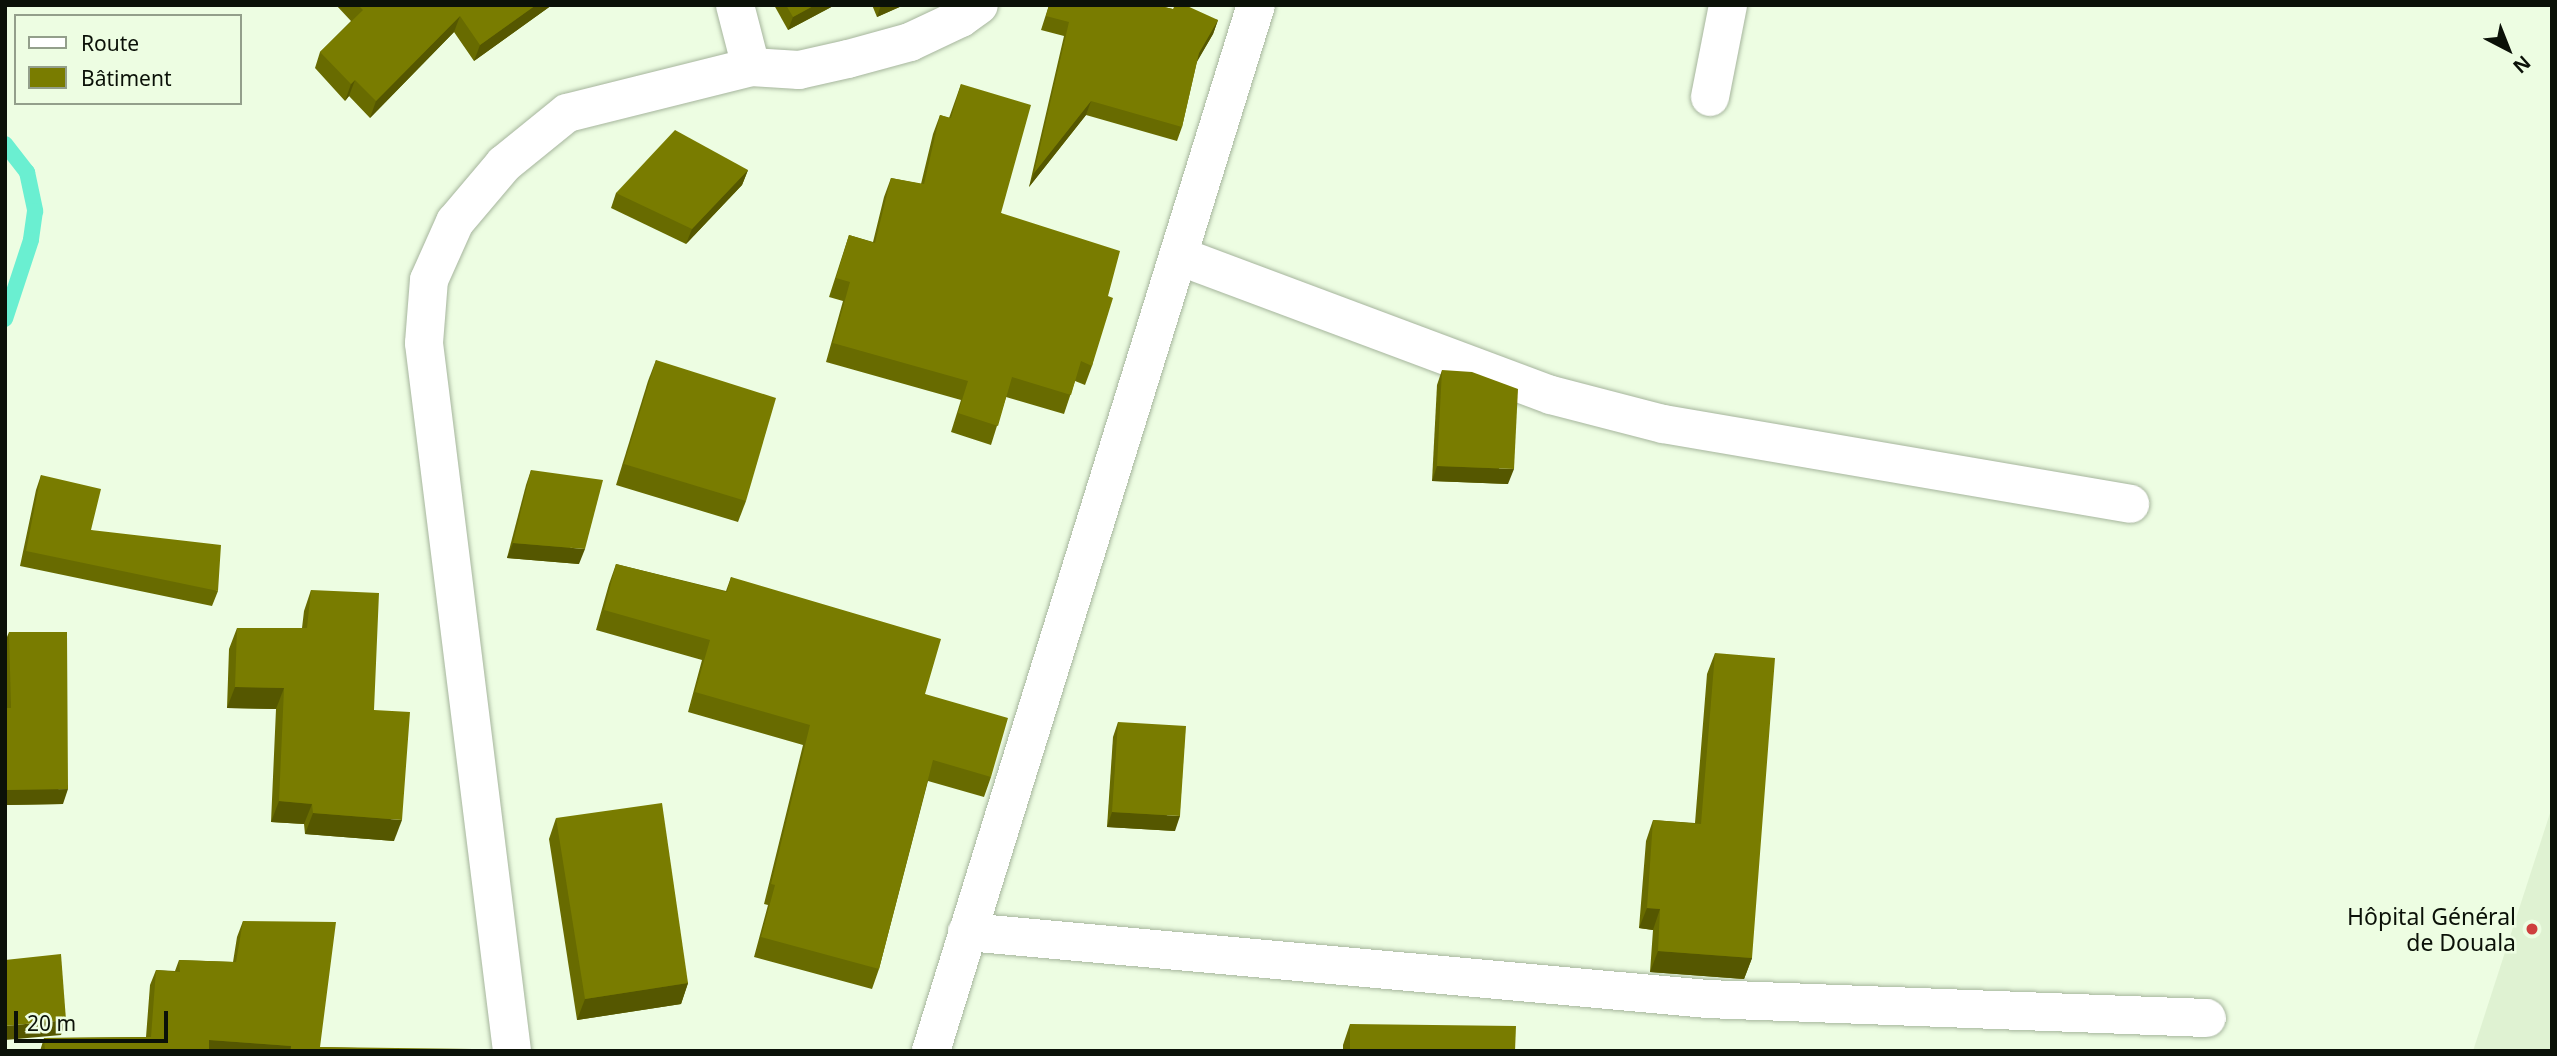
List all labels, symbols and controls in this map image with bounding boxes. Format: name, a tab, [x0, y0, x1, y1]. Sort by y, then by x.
legend	[14, 14, 242, 105]
north arrow	[2473, 14, 2543, 84]
text: Route	[81, 29, 139, 57]
text: N	[2508, 50, 2536, 79]
text: Bâtiment	[81, 64, 171, 92]
place label: Hôpital Général de Douala	[2347, 902, 2516, 956]
marker: Hôpital Général de Douala	[2522, 919, 2542, 939]
scale bar	[18, 996, 172, 1040]
text: 20 m	[27, 1009, 76, 1037]

